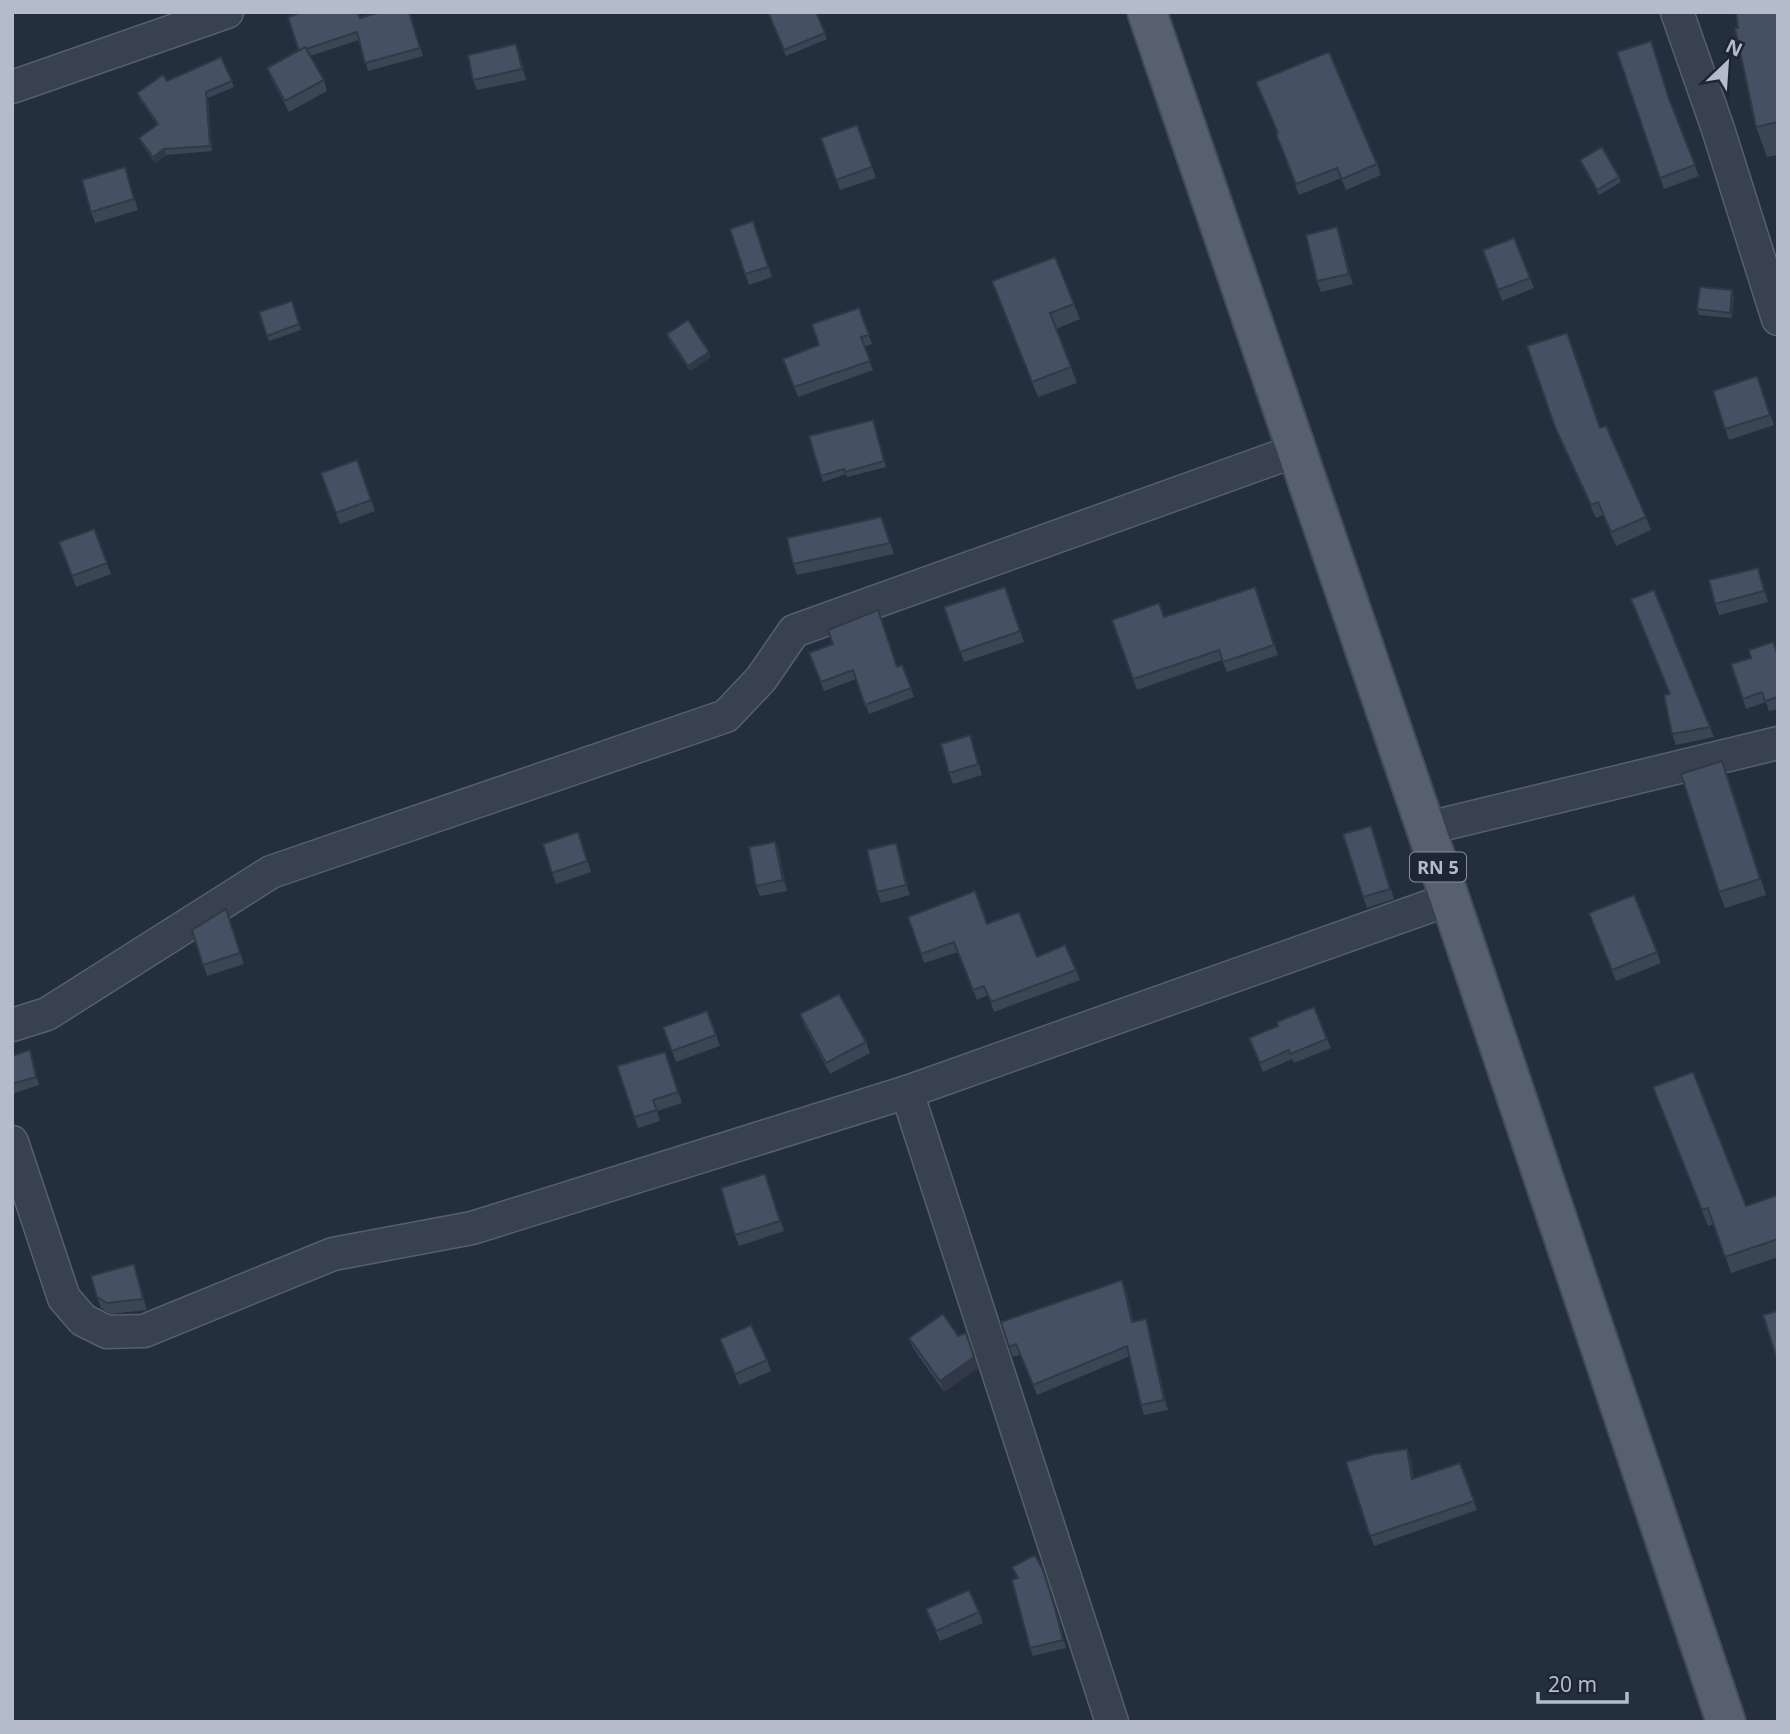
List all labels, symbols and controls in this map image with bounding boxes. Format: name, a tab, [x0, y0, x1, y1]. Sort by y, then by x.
north arrow	[1692, 28, 1762, 98]
text: N	[1722, 33, 1747, 63]
road number: RN 5	[1410, 852, 1466, 882]
scale bar	[1538, 1660, 1627, 1704]
text: 20 m	[1548, 1670, 1597, 1698]

